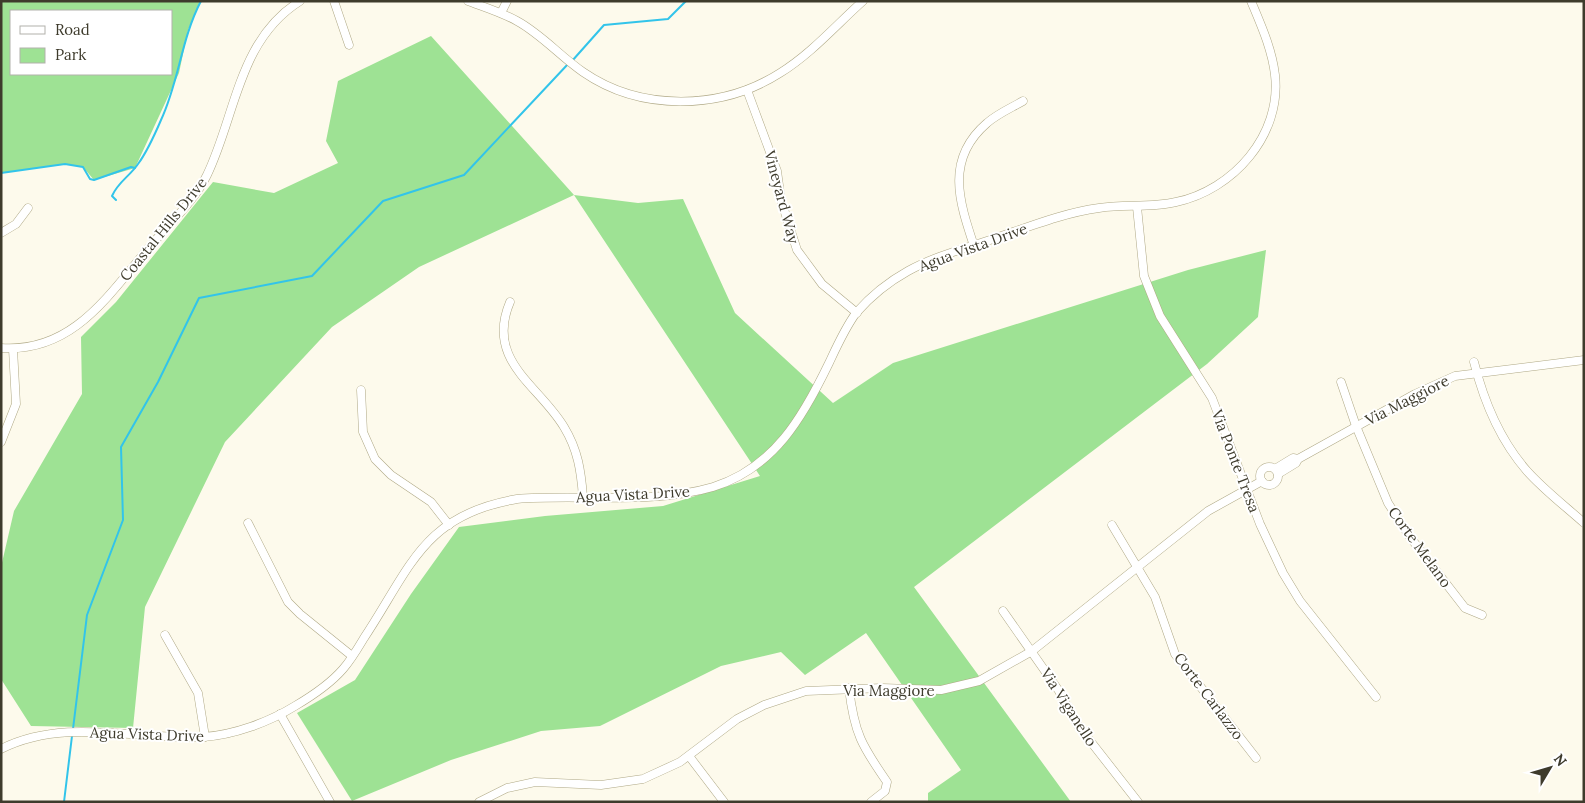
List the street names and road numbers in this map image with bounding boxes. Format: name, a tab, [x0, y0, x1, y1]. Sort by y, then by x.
street label: Vineyard Way	[760, 147, 804, 246]
street label: Coastal Hills Drive	[115, 173, 211, 285]
street label: Agua Vista Drive	[915, 219, 1030, 276]
street label: Via Maggiore	[1361, 371, 1452, 430]
street label: Via Ponte Tresa	[1207, 406, 1264, 515]
street label: Agua Vista Drive	[575, 482, 690, 507]
street label: Corte Melano	[1384, 503, 1456, 591]
street label: Corte Carlazzo	[1170, 649, 1248, 743]
street label: Via Viganello	[1036, 663, 1101, 750]
street label: Via Maggiore	[842, 681, 935, 700]
street label: Agua Vista Drive	[89, 722, 204, 745]

